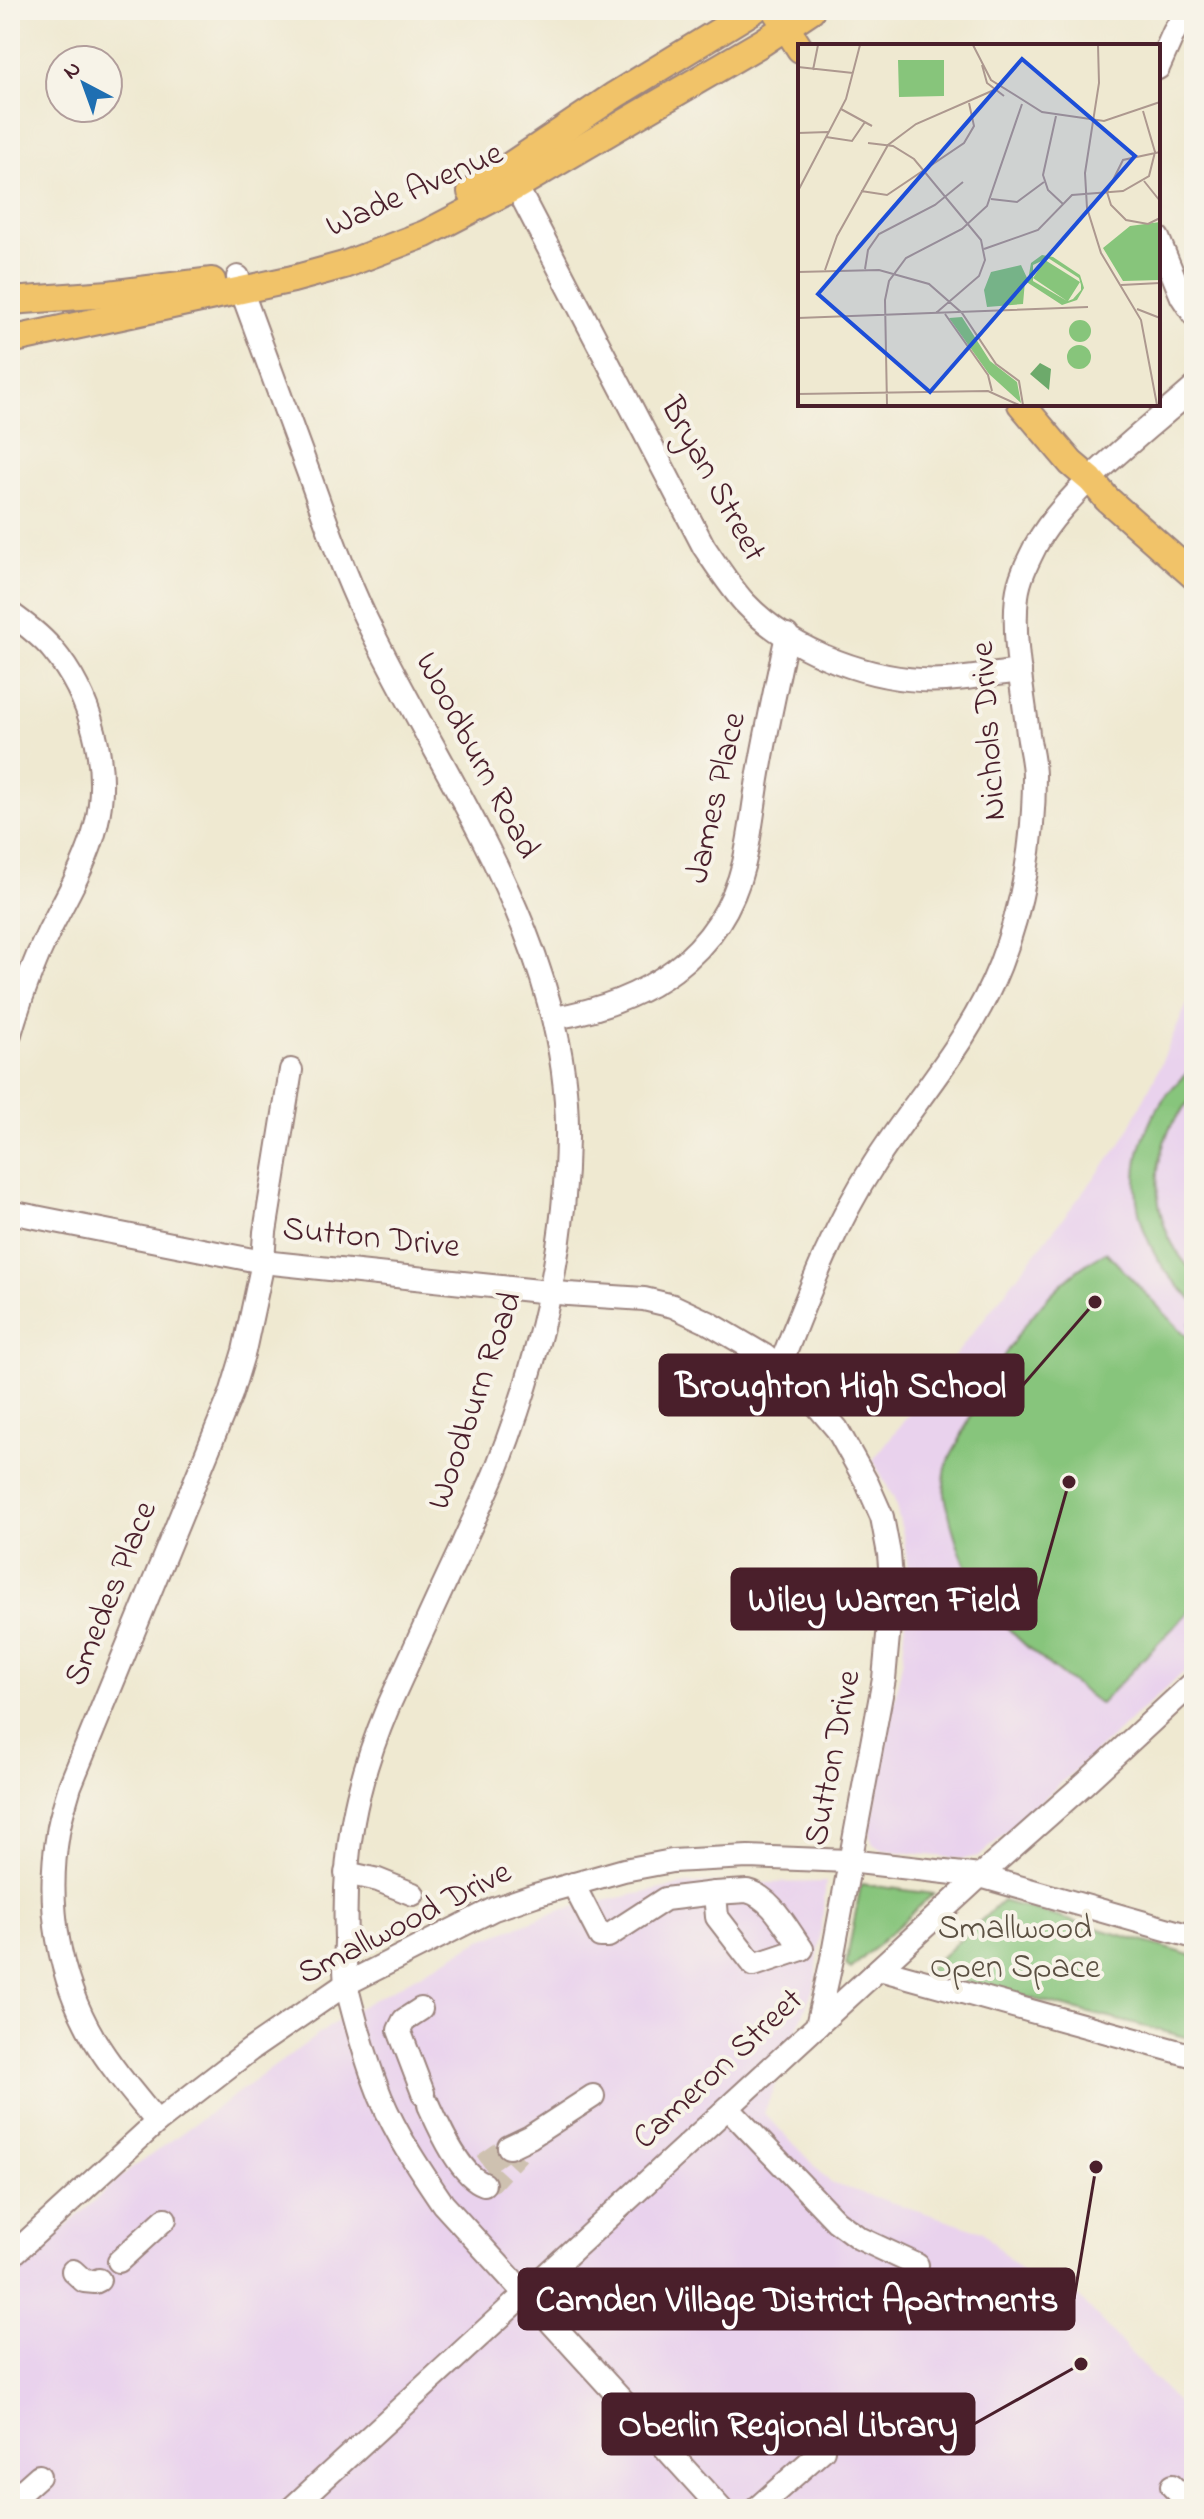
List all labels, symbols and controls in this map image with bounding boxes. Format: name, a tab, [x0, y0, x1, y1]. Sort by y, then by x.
north arrow	[44, 44, 124, 124]
inset map	[798, 44, 1160, 406]
text: N	[57, 54, 89, 88]
street label: Wade Avenue	[318, 129, 512, 252]
street label: Bryan Street	[646, 388, 778, 572]
street label: Nichols Drive	[959, 639, 1021, 822]
street label: Woodburn Road	[400, 644, 552, 868]
street label: James Place	[673, 707, 761, 889]
street label: Sutton Drive	[280, 1205, 463, 1273]
street label: Woodburn Road	[415, 1285, 537, 1517]
callout: Broughton High School	[660, 1355, 1023, 1415]
text: Broughton High School	[674, 1362, 1006, 1416]
street label: Smedes Place	[52, 1493, 172, 1694]
callout: Wiley Warren Field	[732, 1569, 1036, 1629]
text: Wiley Warren Field	[748, 1576, 1021, 1629]
street label: Sutton Drive	[792, 1665, 876, 1850]
street label: Smallwood Drive	[289, 1848, 521, 1999]
park label: Smallwood Open Space	[930, 1905, 1101, 1994]
street label: Cameron Street	[622, 1977, 816, 2163]
callout: Camden Village District Apartments	[519, 2269, 1074, 2329]
text: Camden Village District Apartments	[535, 2276, 1059, 2330]
callout: Oberlin Regional Library	[603, 2394, 974, 2454]
text: Oberlin Regional Library	[618, 2401, 958, 2455]

